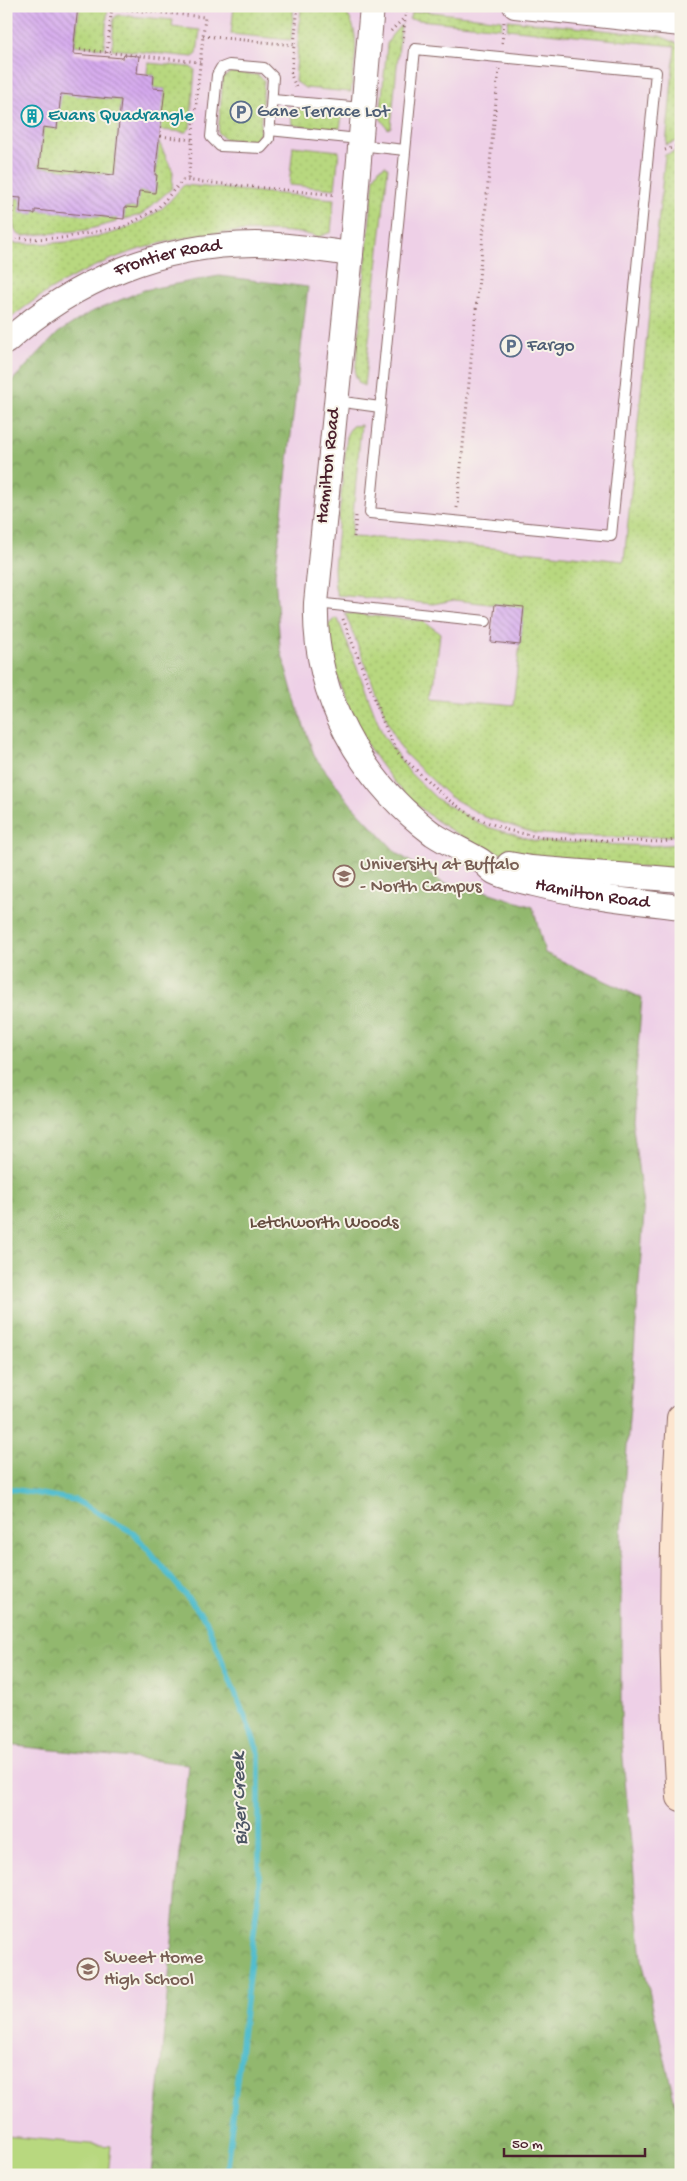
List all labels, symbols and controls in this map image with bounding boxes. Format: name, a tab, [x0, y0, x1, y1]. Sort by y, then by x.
parking icon: Gane Terrace Lot	[229, 100, 253, 124]
place label: Gane Terrace Lot	[257, 101, 392, 124]
building icon: Evans Quadrangle	[20, 104, 44, 128]
place label: Evans Quadrangle	[48, 105, 194, 128]
street label: Frontier Road	[110, 234, 224, 283]
parking icon: Fargo	[499, 334, 523, 358]
place label: Fargo	[526, 335, 575, 358]
street label: Hamilton Road	[312, 405, 347, 525]
place label: University at Buffalo - North Campus	[360, 854, 520, 899]
school or university icon: University at Buffalo - North Campus	[332, 864, 356, 888]
street label: Hamilton Road	[533, 873, 653, 915]
park label: Letchworth Woods	[250, 1212, 399, 1235]
water label: Bizer Creek	[228, 1750, 254, 1846]
place label: Sweet Home High School	[104, 1947, 204, 1992]
school or university icon: Sweet Home High School	[76, 1957, 100, 1981]
scale bar	[504, 2126, 646, 2158]
text: 50 m	[512, 2136, 543, 2154]

